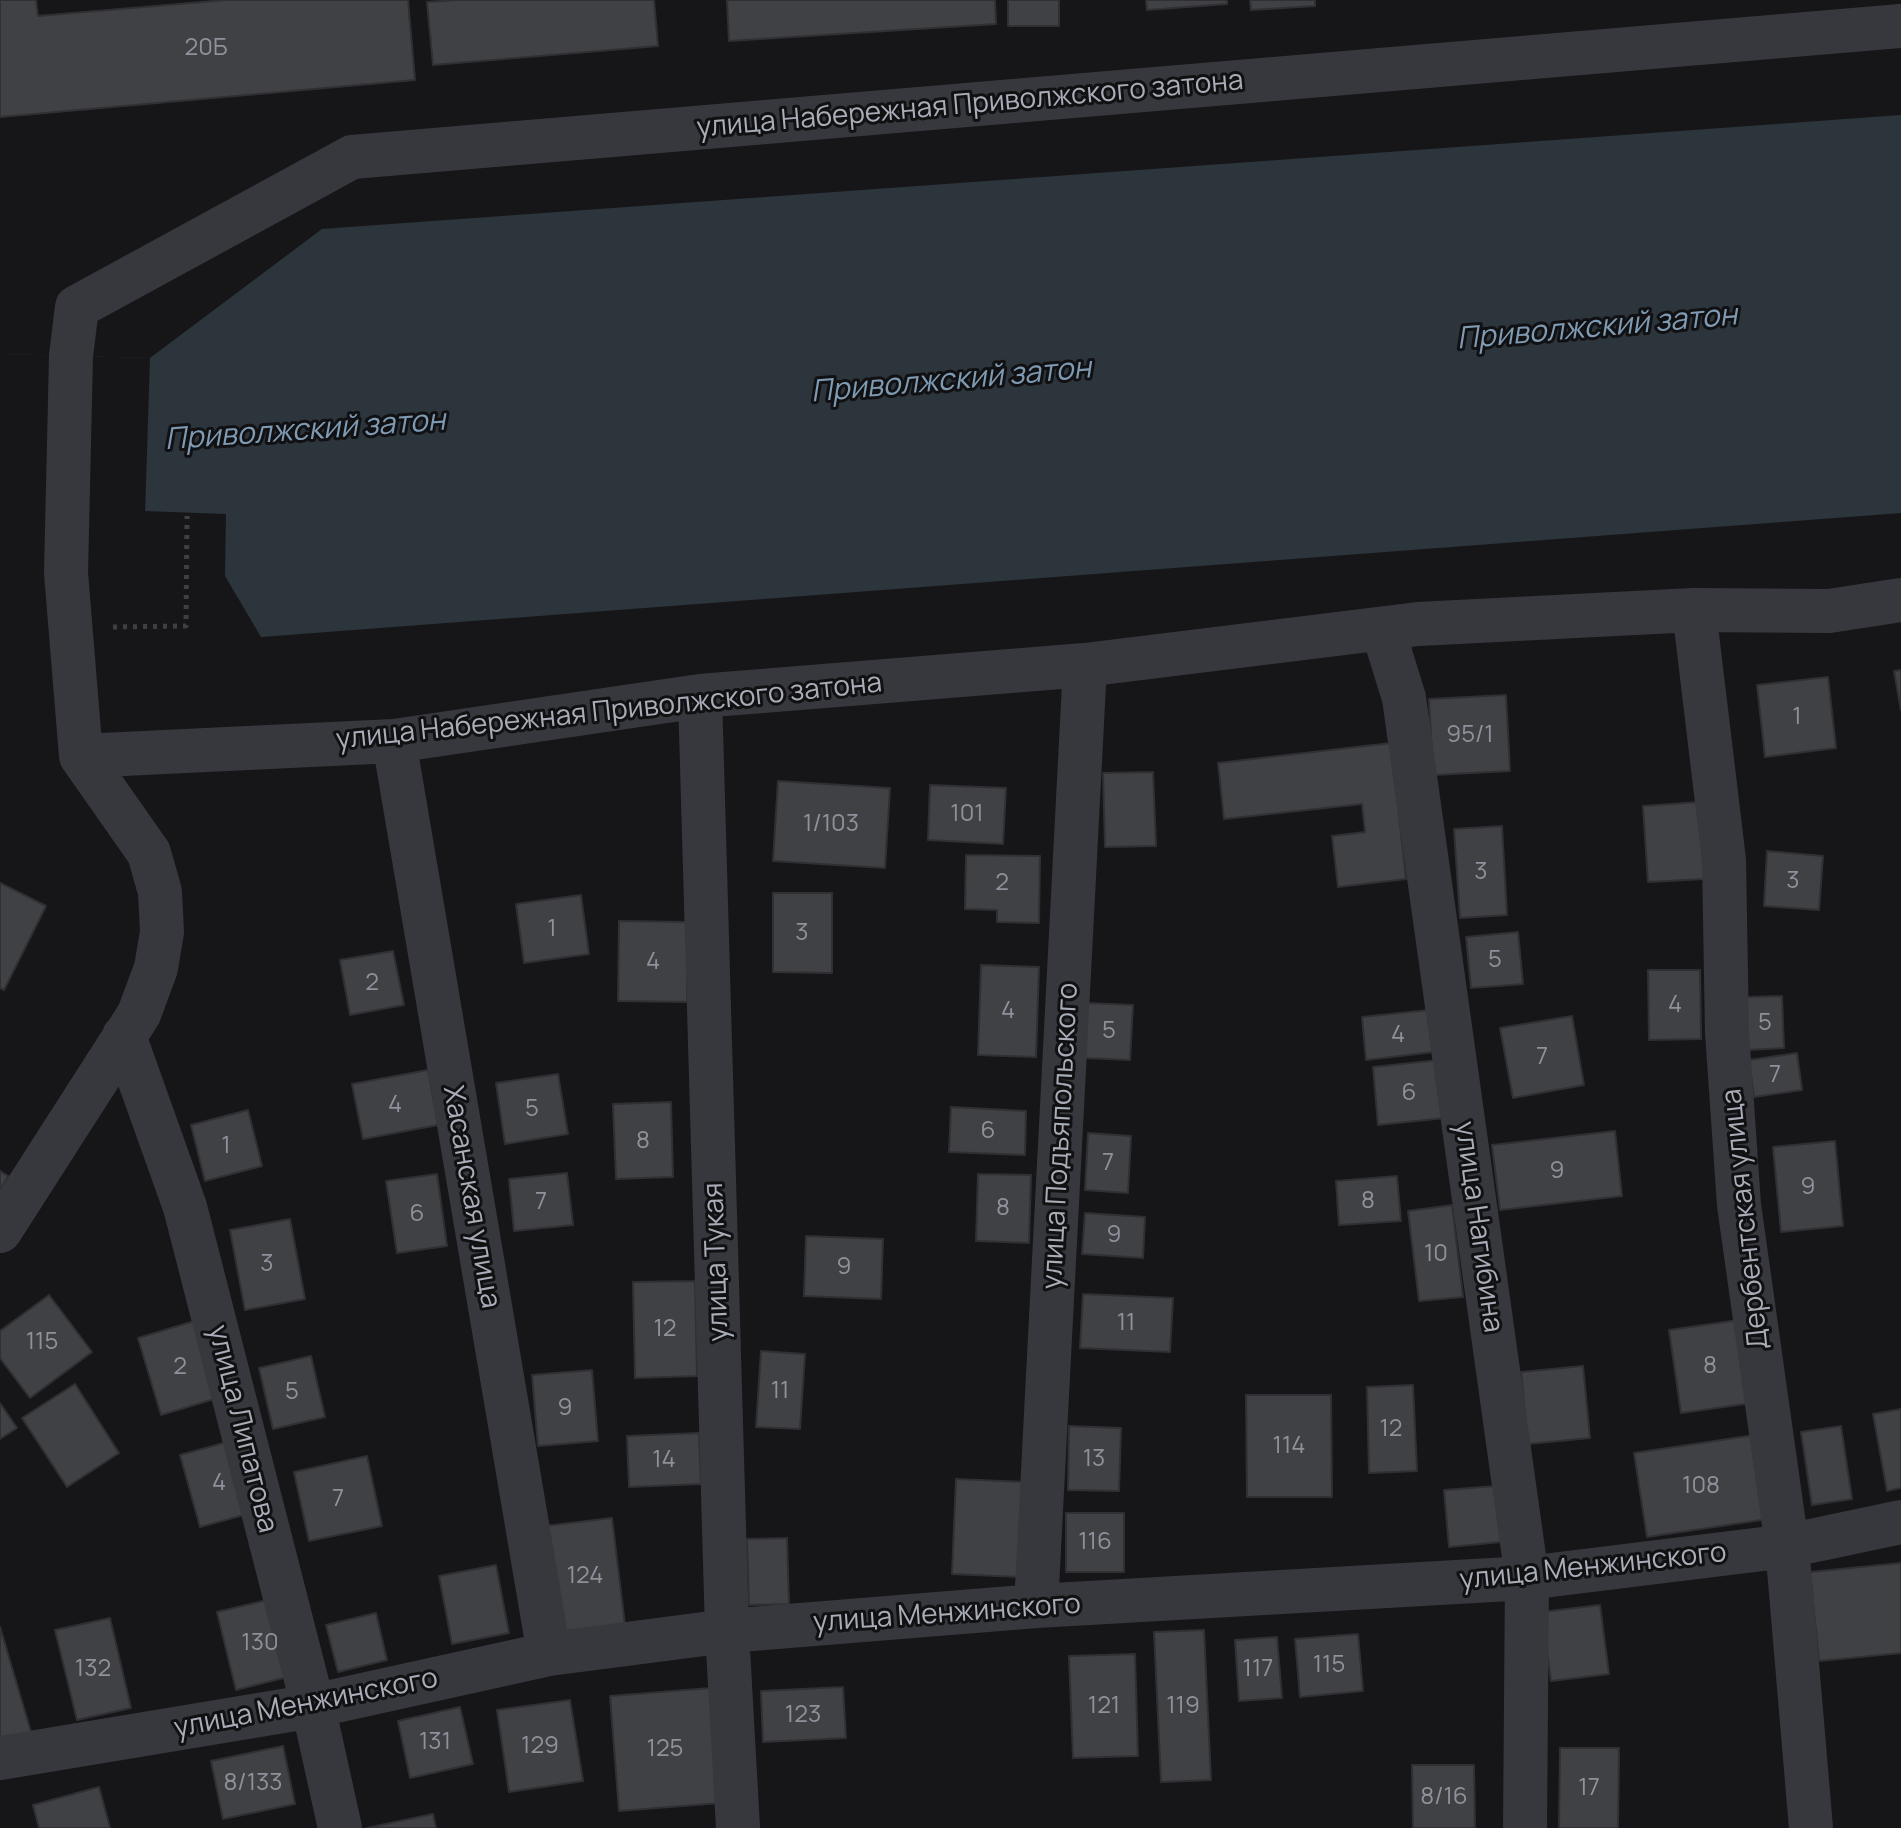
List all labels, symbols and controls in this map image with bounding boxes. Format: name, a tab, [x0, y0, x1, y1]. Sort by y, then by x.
house number: 20Б	[185, 34, 227, 62]
street label: улица Набережная Приволжского затона	[695, 64, 1245, 146]
water label: Приволжский затон	[1456, 298, 1738, 358]
water label: Приволжский затон	[810, 351, 1092, 411]
water label: Приволжский затон	[164, 403, 446, 459]
street label: улица Набережная Приволжского затона	[334, 667, 884, 757]
house number: 1	[1792, 703, 1802, 731]
house number: 95/1	[1446, 721, 1494, 749]
house number: 101	[950, 800, 984, 828]
house number: 1/103	[803, 810, 859, 838]
house number: 3	[1474, 858, 1488, 886]
house number: 3	[1786, 867, 1800, 895]
house number: 2	[995, 869, 1009, 897]
house number: 1	[547, 915, 557, 943]
house number: 3	[795, 919, 809, 947]
house number: 5	[1488, 946, 1502, 974]
house number: 4	[646, 948, 660, 976]
house number: 2	[365, 969, 379, 997]
street label: улица Подъяпольского	[1036, 982, 1086, 1290]
house number: 4	[1668, 991, 1682, 1019]
house number: 4	[1001, 997, 1015, 1025]
house number: 5	[1758, 1009, 1772, 1037]
house number: 5	[1102, 1017, 1116, 1045]
house number: 4	[1391, 1021, 1405, 1049]
house number: 7	[1536, 1043, 1548, 1071]
house number: 7	[1769, 1061, 1781, 1089]
house number: 6	[1402, 1079, 1416, 1107]
street label: Хасанская улица	[435, 1083, 507, 1311]
street label: Дербентская улица	[1716, 1087, 1776, 1351]
house number: 4	[388, 1091, 402, 1119]
house number: 5	[525, 1095, 539, 1123]
house number: 6	[981, 1117, 995, 1145]
street label: улица Нагибина	[1447, 1119, 1509, 1335]
house number: 8	[636, 1127, 650, 1155]
house number: 1	[221, 1132, 231, 1160]
house number: 7	[1102, 1149, 1114, 1177]
house number: 9	[1550, 1157, 1564, 1185]
house number: 9	[1801, 1173, 1815, 1201]
street label: улица Тукая	[697, 1182, 737, 1342]
house number: 8	[1361, 1187, 1375, 1215]
house number: 7	[535, 1188, 547, 1216]
house number: 8	[996, 1194, 1010, 1222]
house number: 6	[410, 1200, 424, 1228]
house number: 9	[1107, 1221, 1121, 1249]
house number: 10	[1424, 1240, 1448, 1268]
house number: 3	[260, 1250, 274, 1278]
house number: 9	[837, 1253, 851, 1281]
house number: 11	[1117, 1309, 1135, 1337]
house number: 12	[653, 1315, 677, 1343]
street label: улица Липатова	[200, 1322, 284, 1536]
house number: 115	[26, 1328, 58, 1356]
house number: 8	[1703, 1352, 1717, 1380]
house number: 2	[173, 1353, 187, 1381]
house number: 11	[771, 1377, 789, 1405]
house number: 5	[285, 1378, 299, 1406]
house number: 9	[558, 1394, 572, 1422]
house number: 12	[1379, 1415, 1403, 1443]
house number: 114	[1273, 1432, 1305, 1460]
house number: 13	[1083, 1445, 1105, 1473]
house number: 14	[652, 1446, 676, 1474]
house number: 4	[212, 1469, 226, 1497]
house number: 108	[1682, 1472, 1720, 1500]
house number: 7	[332, 1485, 344, 1513]
house number: 116	[1078, 1528, 1112, 1556]
street label: улица Менжинского	[1458, 1536, 1728, 1598]
house number: 124	[567, 1562, 603, 1590]
street label: улица Менжинского	[812, 1588, 1082, 1640]
house number: 130	[241, 1629, 279, 1657]
house number: 115	[1313, 1651, 1345, 1679]
house number: 132	[75, 1655, 111, 1683]
house number: 117	[1243, 1655, 1273, 1683]
street label: улица Менжинского	[171, 1662, 441, 1746]
house number: 121	[1088, 1692, 1120, 1720]
house number: 119	[1166, 1692, 1200, 1720]
house number: 123	[785, 1701, 821, 1729]
house number: 131	[419, 1728, 451, 1756]
house number: 129	[521, 1732, 559, 1760]
house number: 125	[647, 1735, 683, 1763]
house number: 8/133	[223, 1769, 283, 1797]
house number: 17	[1578, 1774, 1600, 1802]
house number: 8/16	[1420, 1783, 1468, 1811]

